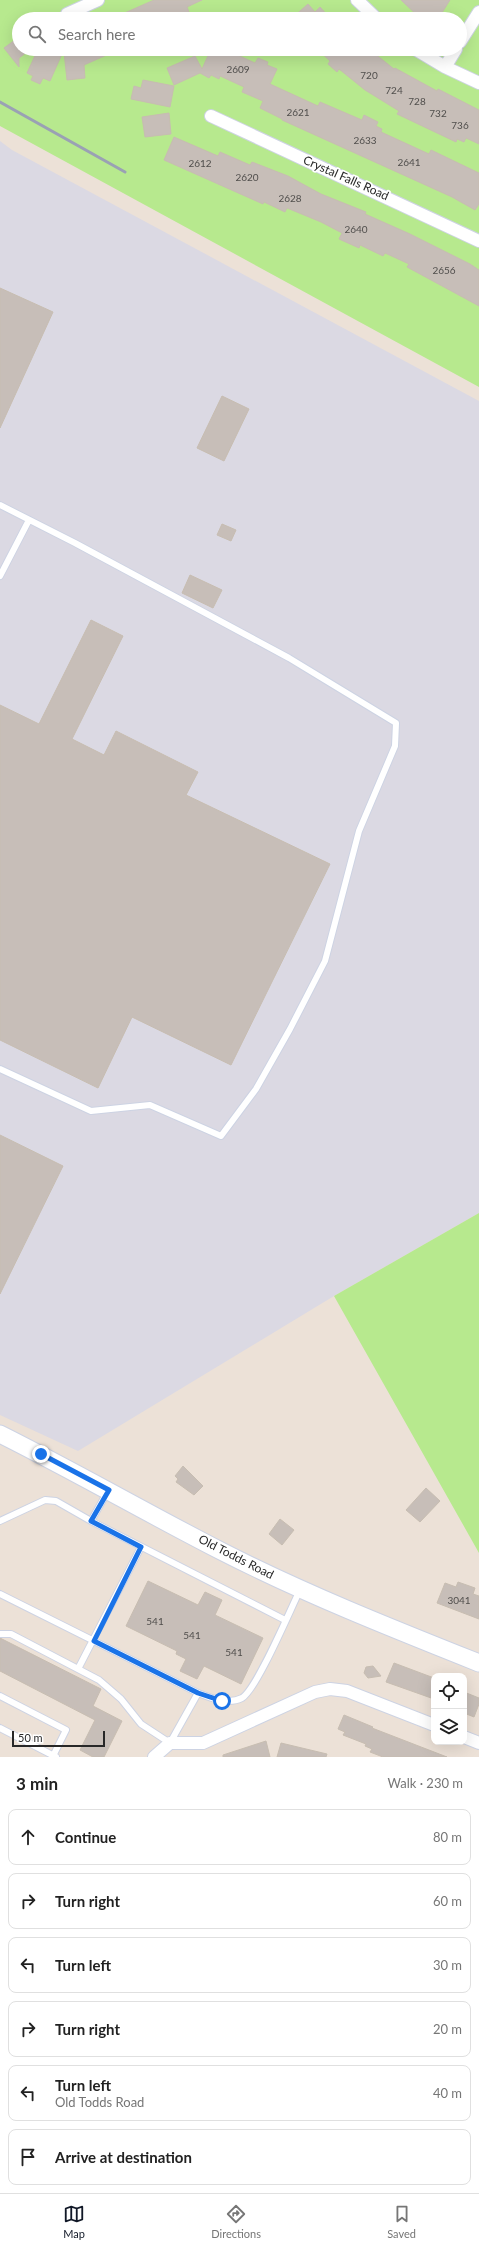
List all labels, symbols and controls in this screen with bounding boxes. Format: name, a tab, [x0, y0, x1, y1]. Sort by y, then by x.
search box	[12, 12, 467, 56]
icon: search	[26, 23, 48, 45]
text: Search here	[58, 25, 135, 43]
house number: 2609	[226, 63, 250, 75]
house number: 720	[360, 69, 378, 81]
house number: 724	[385, 84, 403, 96]
house number: 728	[408, 95, 426, 107]
house number: 2621	[286, 106, 310, 118]
house number: 732	[429, 107, 447, 119]
house number: 736	[451, 119, 469, 131]
house number: 2633	[353, 134, 377, 146]
street label: Crystal Falls Road	[301, 152, 391, 203]
house number: 2641	[397, 156, 421, 168]
house number: 2612	[188, 157, 212, 169]
house number: 2620	[235, 171, 259, 183]
house number: 2628	[278, 192, 302, 204]
house number: 2640	[344, 223, 368, 235]
house number: 2656	[432, 264, 456, 276]
route end	[32, 1445, 50, 1463]
street label: Old Todds Road	[196, 1531, 276, 1582]
house number: 3041	[447, 1594, 471, 1606]
house number: 541	[146, 1615, 164, 1627]
house number: 541	[183, 1629, 201, 1641]
house number: 541	[225, 1646, 243, 1658]
map controls	[431, 1673, 467, 1745]
button: locate	[431, 1673, 467, 1709]
route start	[213, 1692, 231, 1710]
button: layers	[431, 1709, 467, 1745]
scale bar	[12, 1729, 105, 1748]
text: 50 m	[18, 1731, 43, 1744]
text: 3 min	[16, 1773, 58, 1794]
text: Walk · 230 m	[387, 1775, 463, 1791]
icon: ahead	[17, 1826, 39, 1848]
text: Continue	[55, 1828, 116, 1846]
text: 80 m	[433, 1829, 462, 1845]
icon: right	[17, 1890, 39, 1912]
text: Turn right	[55, 1892, 120, 1910]
text: 60 m	[433, 1893, 462, 1909]
icon: left	[17, 1954, 39, 1976]
text: Turn left	[55, 1956, 111, 1974]
text: 30 m	[433, 1957, 462, 1973]
icon: right	[17, 2018, 39, 2040]
text: Turn right	[55, 2020, 120, 2038]
text: 20 m	[433, 2021, 462, 2037]
text: Turn left	[55, 2076, 111, 2094]
icon: left	[17, 2082, 39, 2104]
text: 40 m	[433, 2085, 462, 2101]
text: Old Todds Road	[55, 2094, 144, 2110]
icon: arrive	[17, 2146, 39, 2168]
text: Arrive at destination	[55, 2148, 192, 2166]
tab: Map	[63, 2203, 85, 2240]
tab: Directions	[211, 2203, 261, 2240]
tab: Saved	[387, 2203, 416, 2240]

